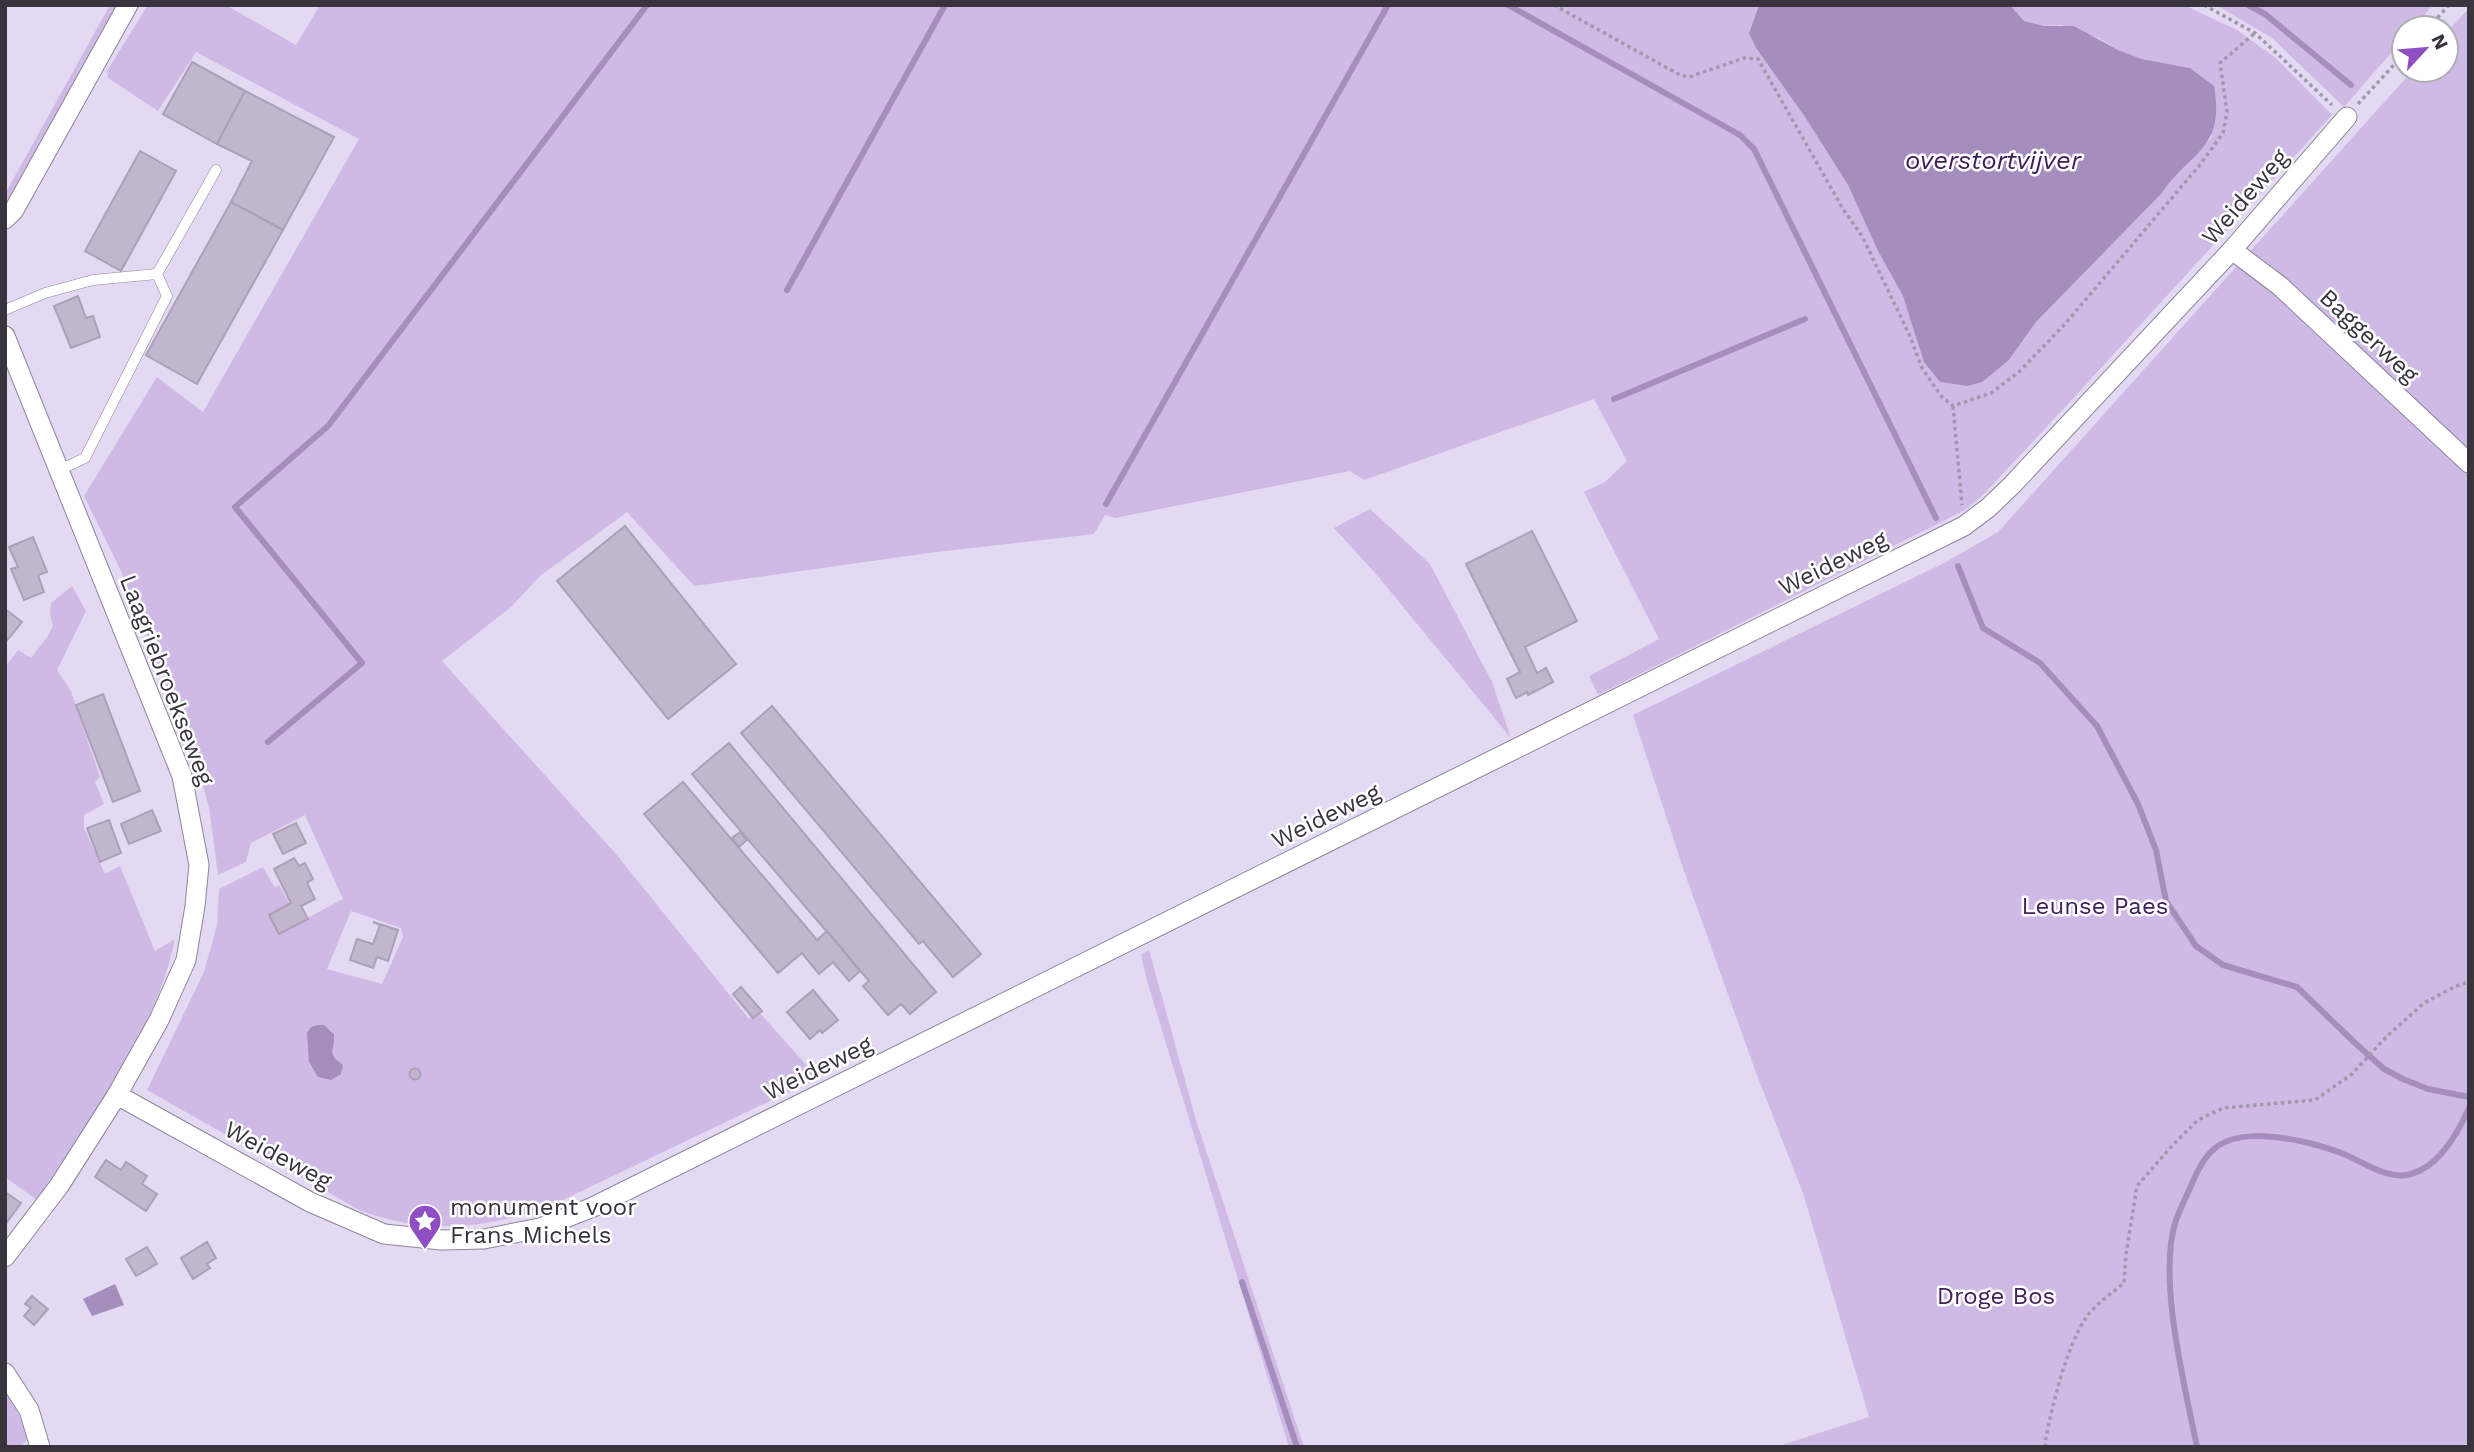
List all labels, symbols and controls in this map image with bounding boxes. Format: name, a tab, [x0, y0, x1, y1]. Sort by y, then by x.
north arrow	[2390, 14, 2460, 84]
text: N	[2426, 30, 2453, 53]
street label: Weideweg	[2196, 143, 2294, 250]
water label: overstortvijver	[1905, 145, 2082, 175]
street label: Baggerweg	[2314, 283, 2424, 389]
street label: Weideweg	[1774, 525, 1892, 601]
street label: Laagriebroekseweg	[114, 571, 220, 789]
street label: Weideweg	[1267, 778, 1385, 854]
park label: Leunse Paes	[2022, 892, 2168, 920]
street label: Weideweg	[759, 1030, 877, 1106]
street label: Weideweg	[220, 1115, 337, 1195]
place label: monument voor Frans Michels	[450, 1193, 637, 1249]
place icon: monument voor Frans Michels	[406, 1202, 444, 1251]
park label: Droge Bos	[1937, 1282, 2055, 1310]

